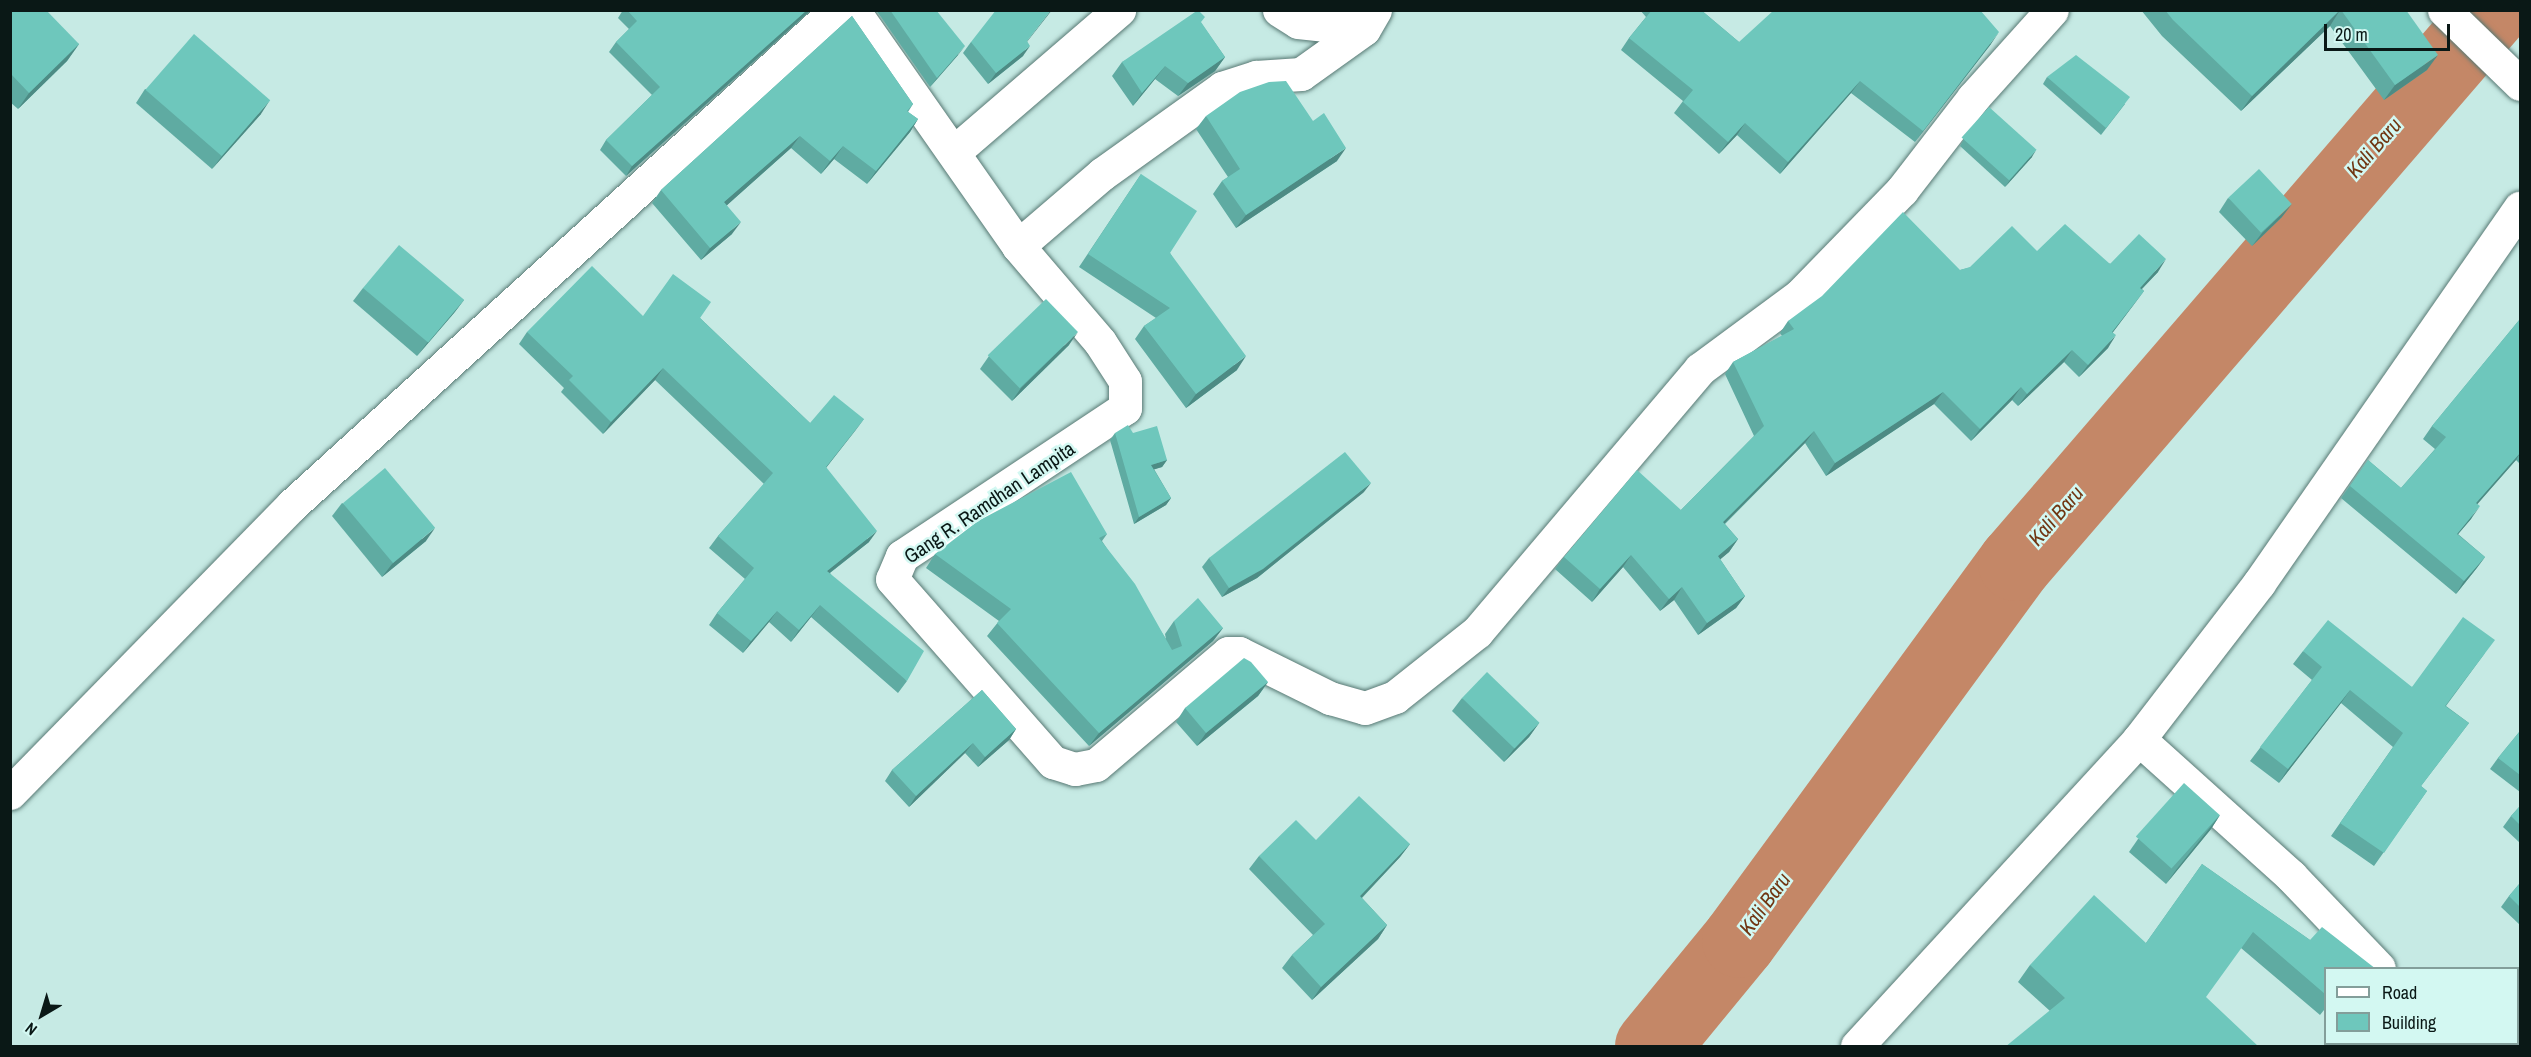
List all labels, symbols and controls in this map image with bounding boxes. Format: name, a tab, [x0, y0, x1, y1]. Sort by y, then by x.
scale bar	[2327, 12, 2453, 50]
text: 20 m	[2335, 22, 2368, 47]
water label: Kali Baru	[2341, 113, 2407, 183]
street label: Gang R. Ramdhan Lampita	[899, 436, 1079, 568]
water label: Kali Baru	[2023, 481, 2089, 551]
water label: Kali Baru	[1734, 868, 1796, 940]
legend	[2324, 967, 2519, 1045]
text: Road	[2382, 980, 2417, 1005]
north arrow	[12, 985, 72, 1045]
text: Building	[2382, 1010, 2436, 1035]
text: N	[20, 1018, 41, 1041]

